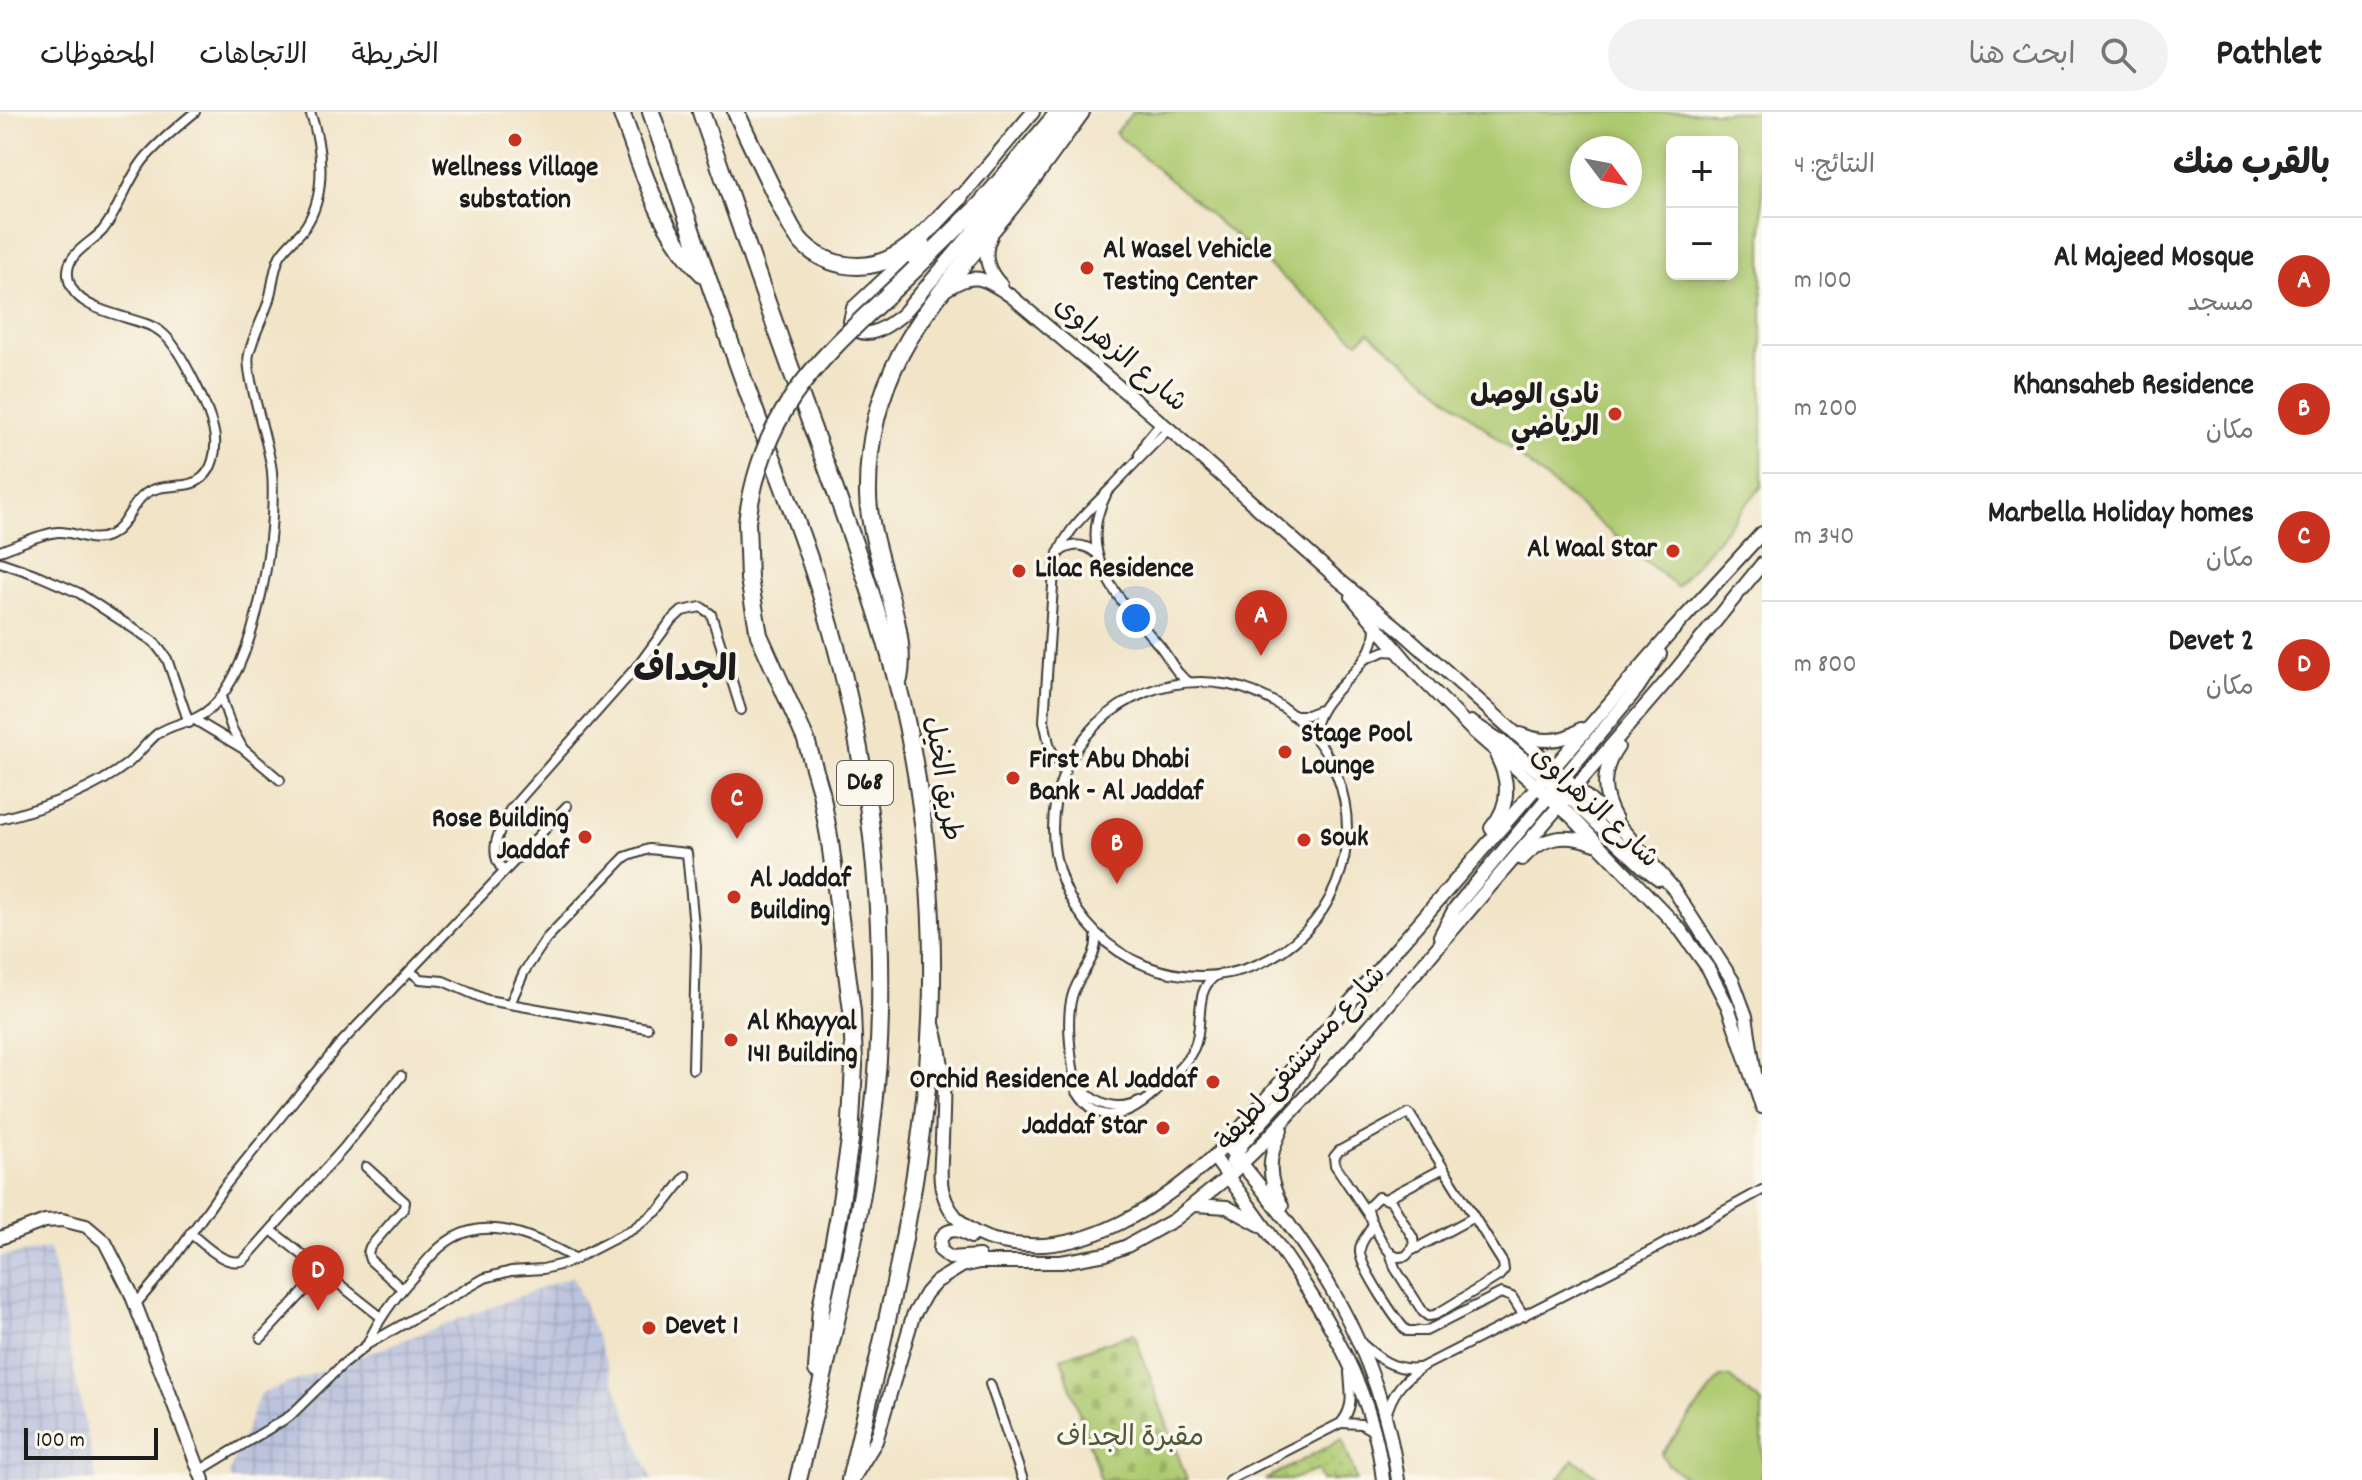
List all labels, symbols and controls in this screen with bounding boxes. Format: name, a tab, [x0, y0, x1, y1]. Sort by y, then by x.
search box	[1608, 19, 2168, 91]
text: Pathlet	[2216, 28, 2322, 83]
icon: search	[2096, 33, 2140, 77]
text: ابحث هنا	[1969, 36, 2076, 79]
text: المحفوظات	[40, 38, 155, 78]
text: الاتجاهات	[199, 38, 307, 78]
text: الخريطة	[351, 38, 439, 78]
marker: Wellness Village substation	[506, 131, 524, 149]
north arrow	[1570, 136, 1642, 208]
map controls	[1666, 136, 1738, 280]
button: +	[1666, 136, 1738, 208]
text: بالقرب منك	[2173, 142, 2330, 191]
text: النتائج: 4	[1794, 148, 1875, 185]
place label: Wellness Village substation	[432, 150, 598, 222]
button: −	[1666, 208, 1738, 280]
place label: Al Wasel Vehicle Testing Center	[1103, 232, 1272, 304]
text: Al Majeed Mosque	[2054, 238, 2254, 281]
marker: Al Wasel Vehicle Testing Center	[1078, 259, 1096, 277]
text: 100 m	[1794, 263, 1852, 300]
text: A	[2297, 263, 2311, 300]
text: مسجد	[2187, 286, 2254, 323]
street label: شارع الزهراوى	[1043, 288, 1195, 424]
text: Khansaheb Residence	[2013, 366, 2254, 409]
place label: نادي الوصل الرياضي	[1470, 378, 1599, 451]
text: 200 m	[1794, 391, 1858, 428]
text: B	[2298, 391, 2310, 428]
marker: نادي الوصل الرياضي	[1606, 405, 1624, 423]
text: مكان	[2206, 414, 2254, 451]
text: Marbella Holiday homes	[1988, 494, 2254, 537]
text: 340 m	[1794, 519, 1854, 556]
text: C	[2298, 519, 2310, 556]
place label: Al Waal Star	[1527, 531, 1658, 571]
marker: Al Waal Star	[1664, 542, 1682, 560]
text: مكان	[2206, 542, 2254, 579]
place label: Lilac Residence	[1035, 551, 1194, 591]
marker: Lilac Residence	[1010, 562, 1028, 580]
pin: A	[1235, 590, 1287, 656]
your location	[1116, 598, 1156, 638]
text: Devet 2	[2169, 622, 2254, 665]
district label: الجداف	[633, 647, 737, 699]
text: 800 m	[1794, 647, 1857, 684]
text: D	[2297, 647, 2311, 684]
text: مكان	[2206, 670, 2254, 707]
street label: طريق الخيل	[910, 713, 970, 845]
place label: Stage Pool Lounge	[1301, 716, 1412, 788]
street label: شارع الزهراوى	[1520, 739, 1666, 879]
place label: First Abu Dhabi Bank - Al Jaddaf	[1029, 742, 1204, 814]
marker: Stage Pool Lounge	[1276, 743, 1294, 761]
road number: D68	[837, 761, 893, 805]
marker: First Abu Dhabi Bank - Al Jaddaf	[1004, 769, 1022, 787]
pin: C	[711, 773, 763, 839]
place label: Rose Building Jaddaf	[432, 801, 570, 873]
pin: B	[1091, 818, 1143, 884]
place label: Souk	[1320, 820, 1368, 860]
marker: Rose Building Jaddaf	[576, 828, 594, 846]
marker: Souk	[1295, 831, 1313, 849]
place label: Al Jaddaf Building	[750, 861, 852, 933]
marker: Al Jaddaf Building	[725, 888, 743, 906]
street label: شارع مستشفى لطيفة	[1208, 958, 1398, 1162]
place label: Al Khayyal 141 Building	[747, 1004, 858, 1076]
marker: Al Khayyal 141 Building	[722, 1031, 740, 1049]
place label: Orchid Residence Al Jaddaf	[910, 1062, 1198, 1102]
marker: Orchid Residence Al Jaddaf	[1204, 1073, 1222, 1091]
place label: Jaddaf Star	[1022, 1108, 1148, 1148]
marker: Jaddaf Star	[1154, 1119, 1172, 1137]
pin: D	[292, 1245, 344, 1311]
place label: Devet 1	[665, 1308, 739, 1348]
marker: Devet 1	[640, 1319, 658, 1337]
park label: مقبرة الجداف	[1056, 1420, 1204, 1460]
scale bar	[24, 1424, 158, 1460]
text: 100 m	[36, 1426, 85, 1457]

